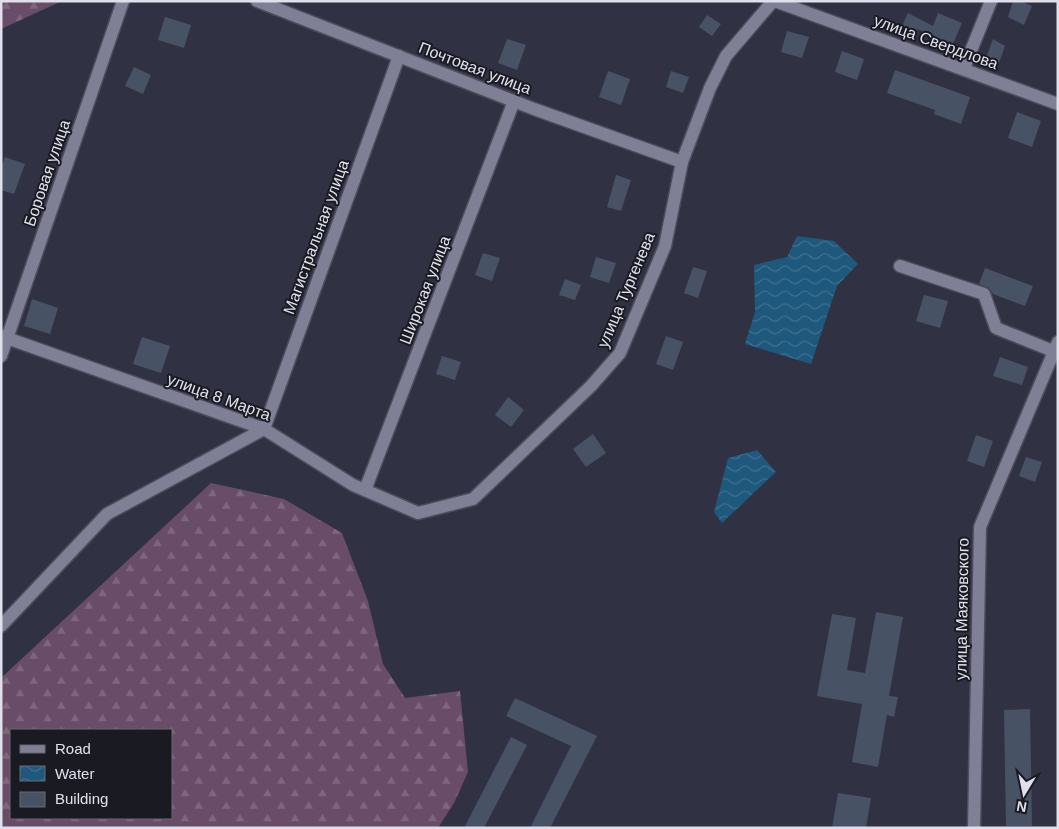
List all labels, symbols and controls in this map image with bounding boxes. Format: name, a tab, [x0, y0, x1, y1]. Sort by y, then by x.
street label: улица Свердлова	[872, 12, 1000, 72]
street label: Почтовая улица	[417, 39, 534, 97]
street label: Боровая улица	[21, 117, 73, 228]
street label: Магистральная улица	[280, 158, 352, 316]
street label: улица Тургенева	[594, 230, 658, 350]
street label: Широкая улица	[397, 233, 454, 347]
street label: улица 8 Марта	[165, 370, 273, 424]
street label: улица Маяковского	[952, 538, 972, 680]
legend	[10, 729, 172, 819]
text: Road	[55, 740, 91, 757]
text: Water	[55, 765, 94, 782]
north arrow	[999, 769, 1049, 819]
text: Building	[55, 790, 108, 807]
text: N	[1015, 798, 1028, 816]

